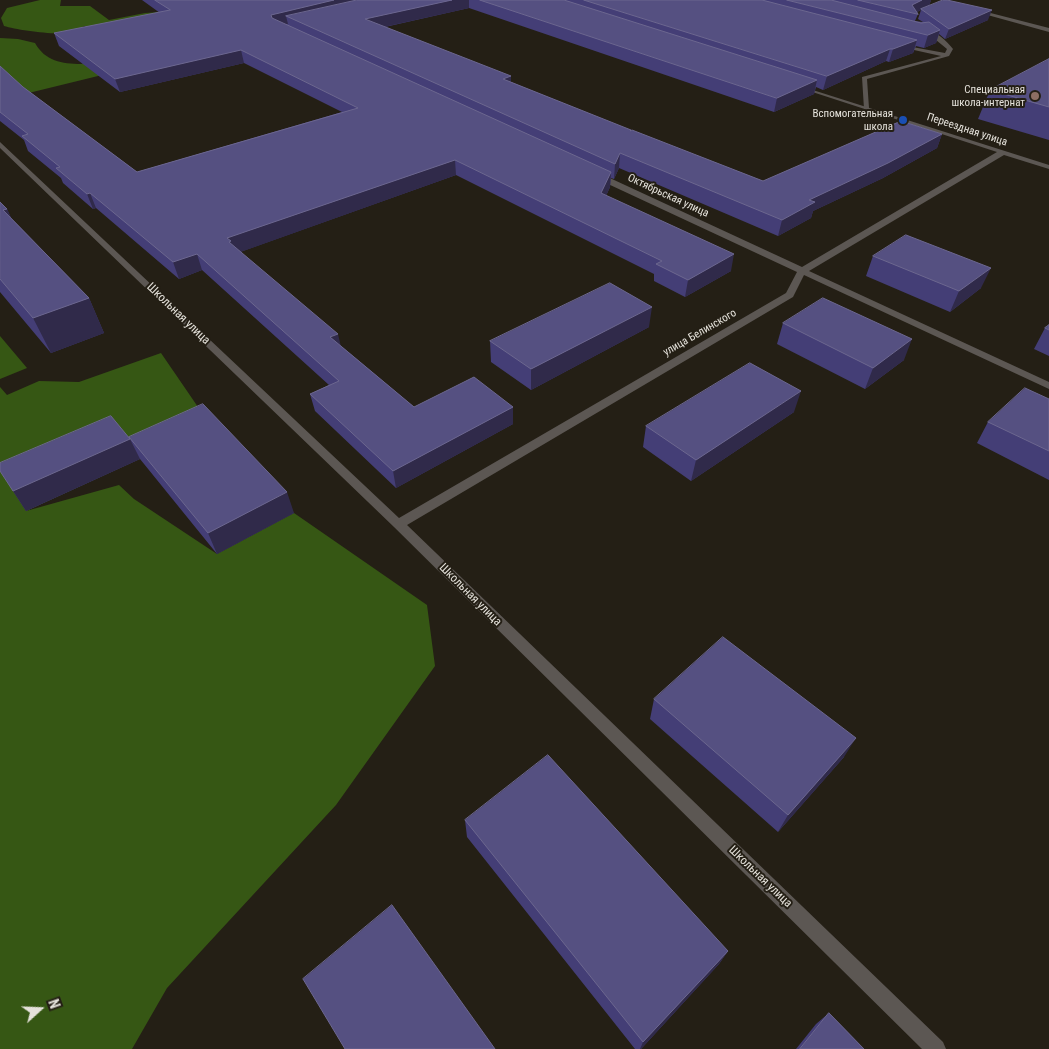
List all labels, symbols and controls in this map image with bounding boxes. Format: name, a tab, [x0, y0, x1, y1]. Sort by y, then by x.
place label: Специальная школа-интернат	[952, 83, 1025, 109]
marker: Специальная школа-интернат	[1029, 90, 1041, 102]
place label: Вспомогательная школа	[812, 107, 893, 133]
street label: Переездная улица	[925, 111, 1009, 149]
marker: Вспомогательная школа	[897, 114, 909, 126]
street label: Октябрьская улица	[625, 171, 711, 221]
street label: Школьная улица	[143, 280, 213, 348]
street label: улица Белинского	[661, 307, 739, 359]
street label: Школьная улица	[436, 561, 504, 629]
street label: Школьная улица	[725, 843, 795, 911]
north arrow	[15, 984, 65, 1034]
text: N	[45, 997, 63, 1011]

